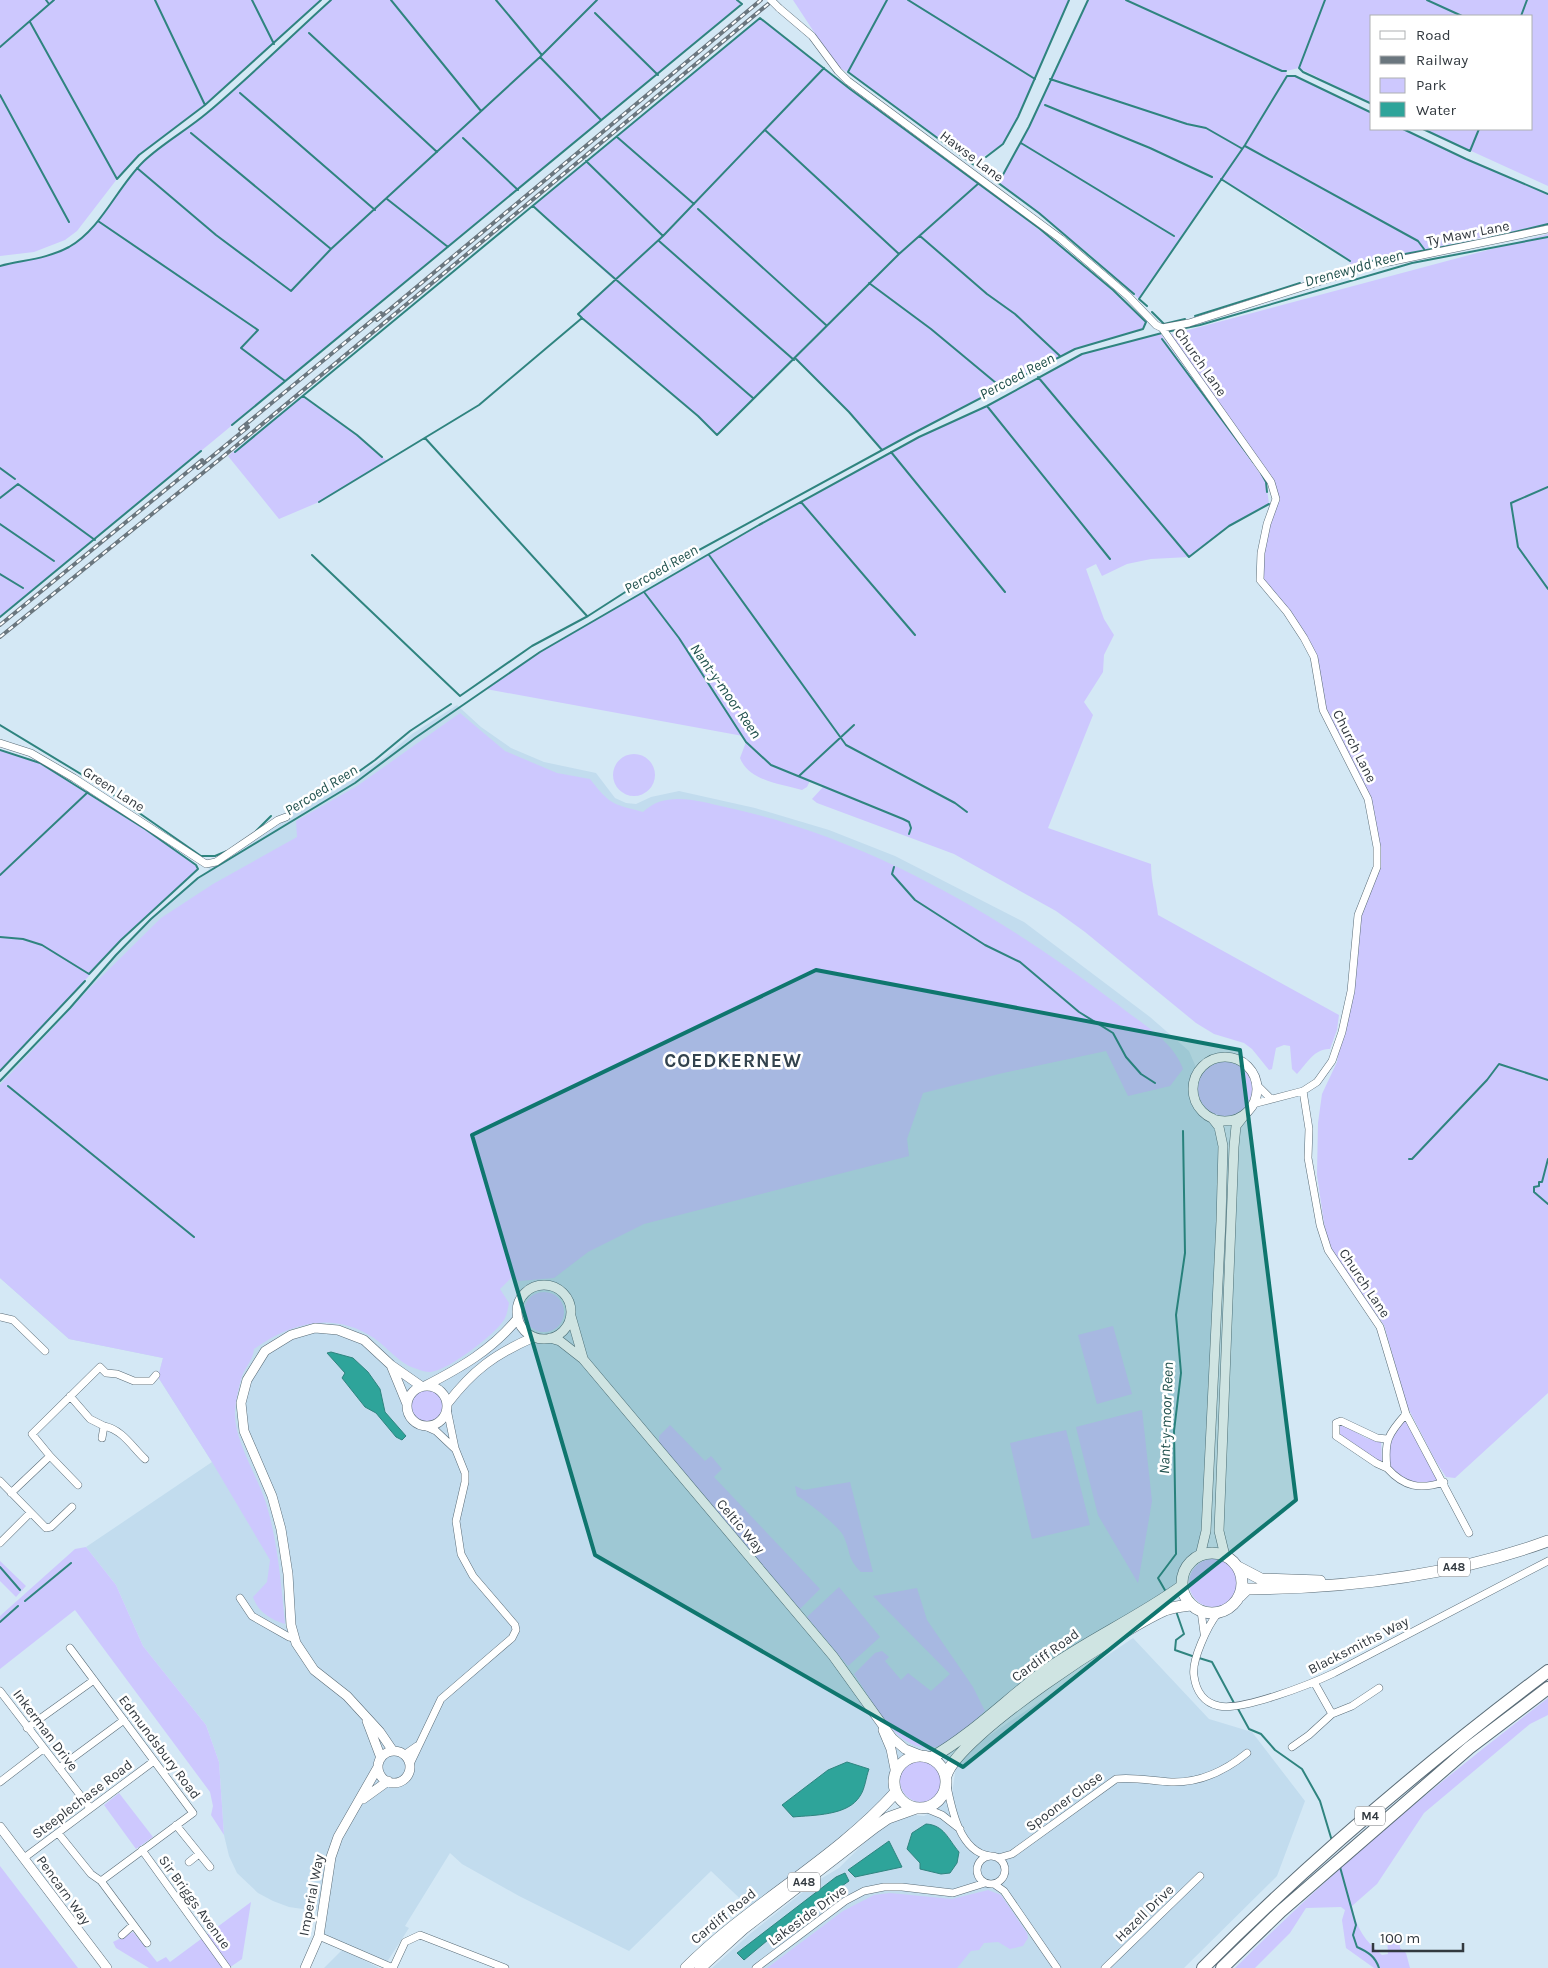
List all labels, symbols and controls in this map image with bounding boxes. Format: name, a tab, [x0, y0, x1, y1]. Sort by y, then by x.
legend	[1370, 15, 1533, 130]
text: Road	[1416, 26, 1451, 44]
text: Railway	[1416, 51, 1468, 69]
text: Park	[1416, 76, 1446, 94]
text: Water	[1416, 101, 1457, 119]
street label: Hawse Lane	[937, 127, 1007, 186]
street label: Ty Mawr Lane	[1425, 217, 1511, 250]
water label: Drenewydd Reen	[1302, 245, 1406, 291]
street label: Church Lane	[1171, 325, 1230, 400]
water label: Percoed Reen	[976, 349, 1058, 403]
water label: Percoed Reen	[621, 541, 701, 597]
water label: Nant-y-moor Reen	[687, 640, 765, 742]
street label: Church Lane	[1329, 707, 1380, 785]
water label: Percoed Reen	[281, 761, 361, 819]
street label: Green Lane	[80, 763, 148, 816]
district label: COEDKERNEW	[664, 1050, 802, 1072]
street label: Church Lane	[1335, 1246, 1394, 1321]
water label: Nant-y-moor Reen	[1155, 1362, 1177, 1474]
street label: Celtic Way	[713, 1496, 769, 1557]
road number: A48	[1438, 1558, 1470, 1576]
street label: Blacksmiths Way	[1305, 1613, 1412, 1678]
street label: Cardiff Road	[1008, 1625, 1082, 1685]
street label: Inkerman Drive	[9, 1686, 82, 1774]
street label: Edmundsbury Road	[115, 1692, 204, 1803]
street label: Steeplechase Road	[29, 1756, 136, 1843]
street label: Spooner Close	[1023, 1768, 1106, 1835]
road number: M4	[1355, 1806, 1385, 1825]
street label: Pencarn Way	[33, 1852, 95, 1929]
street label: Sir Briggs Avenue	[155, 1852, 234, 1952]
street label: Imperial Way	[295, 1852, 328, 1937]
road number: A48	[788, 1872, 820, 1891]
street label: Lakeside Drive	[765, 1881, 850, 1949]
street label: Hazell Drive	[1112, 1881, 1177, 1945]
street label: Cardiff Road	[687, 1885, 759, 1948]
scale bar	[1373, 1920, 1463, 1952]
text: 100 m	[1380, 1929, 1420, 1947]

